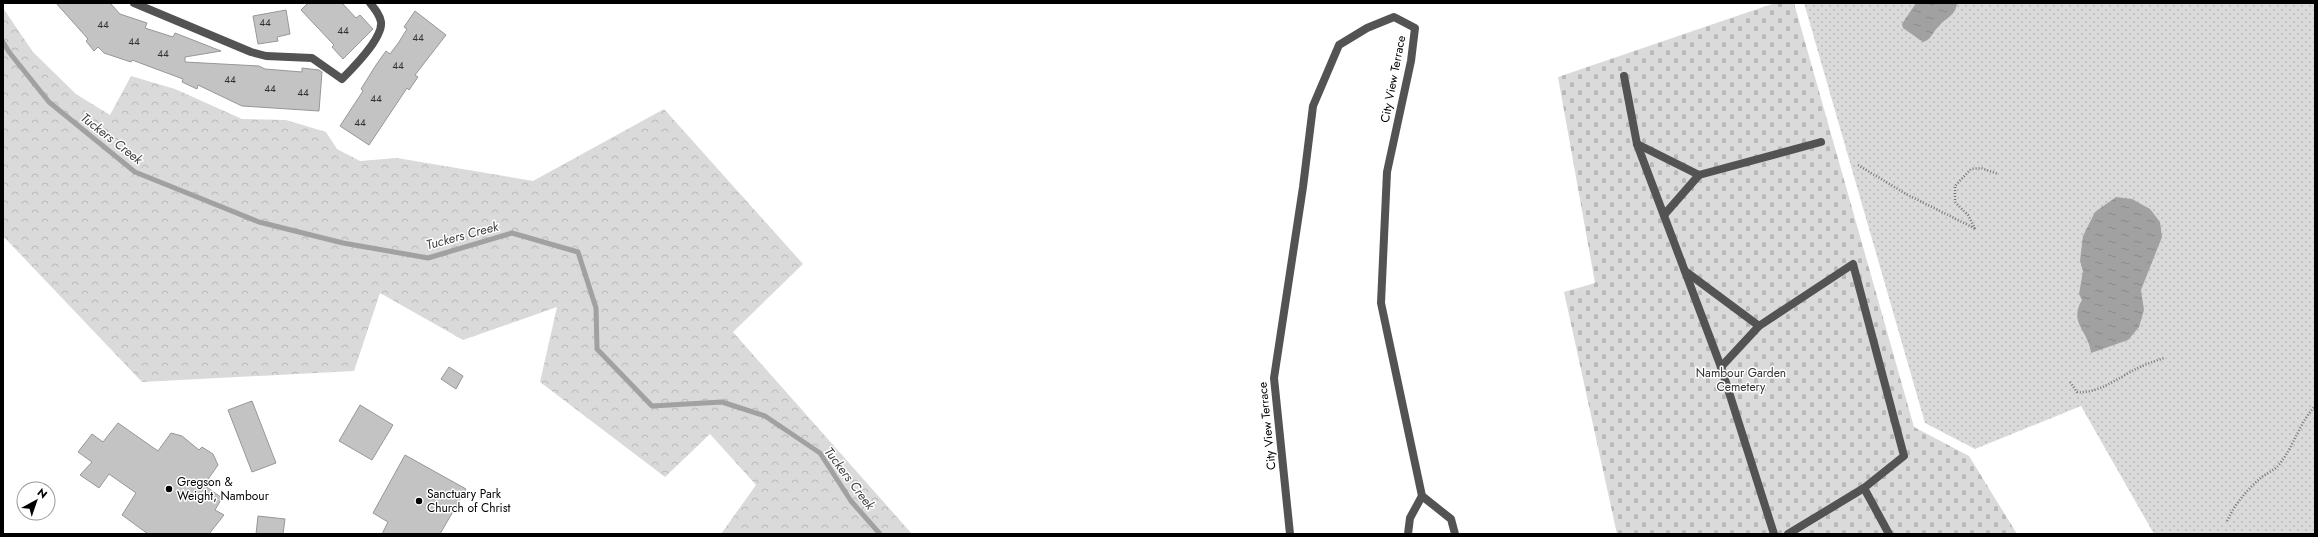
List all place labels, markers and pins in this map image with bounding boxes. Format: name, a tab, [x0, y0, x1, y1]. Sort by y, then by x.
place label: Gregson & Weight, Nambour	[177, 473, 270, 505]
marker: Gregson & Weight, Nambour	[164, 484, 174, 494]
place label: Sanctuary Park Church of Christ	[427, 485, 511, 517]
marker: Sanctuary Park Church of Christ	[414, 496, 424, 506]

